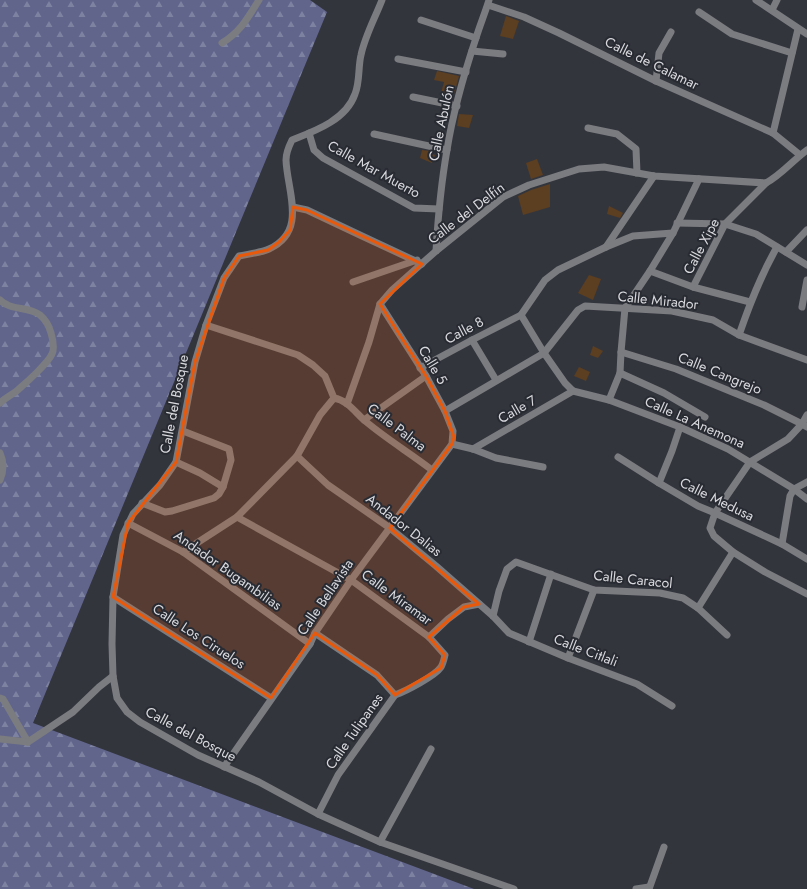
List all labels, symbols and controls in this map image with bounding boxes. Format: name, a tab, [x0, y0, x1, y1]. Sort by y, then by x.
street label: Calle de Calamar	[602, 32, 703, 94]
street label: Calle Abulón	[423, 83, 459, 163]
street label: Calle Mar Muerto	[324, 135, 424, 203]
street label: Calle del Delfín	[423, 177, 509, 249]
street label: Calle Xipe	[678, 214, 724, 278]
street label: Calle Mirador	[617, 286, 700, 314]
street label: Calle 8	[441, 311, 487, 349]
street label: Calle 5	[414, 342, 452, 388]
street label: Calle Cangrejo	[675, 347, 765, 399]
street label: Calle del Bosque	[155, 353, 193, 455]
street label: Calle 7	[494, 390, 541, 428]
street label: Calle La Anemona	[642, 391, 748, 453]
street label: Calle Palma	[363, 398, 431, 456]
street label: Calle Medusa	[676, 472, 758, 526]
street label: Andador Dalias	[362, 489, 446, 561]
street label: Andador Bugambilias	[170, 525, 286, 615]
street label: Calle Bellavista	[292, 555, 358, 639]
street label: Calle Miramar	[357, 564, 437, 630]
street label: Calle Caracol	[592, 565, 674, 593]
street label: Calle Los Ciruelos	[149, 598, 250, 674]
street label: Calle Citlali	[551, 629, 621, 671]
street label: Calle Tulipanes	[320, 689, 388, 773]
street label: Calle del Bosque	[142, 702, 240, 766]

